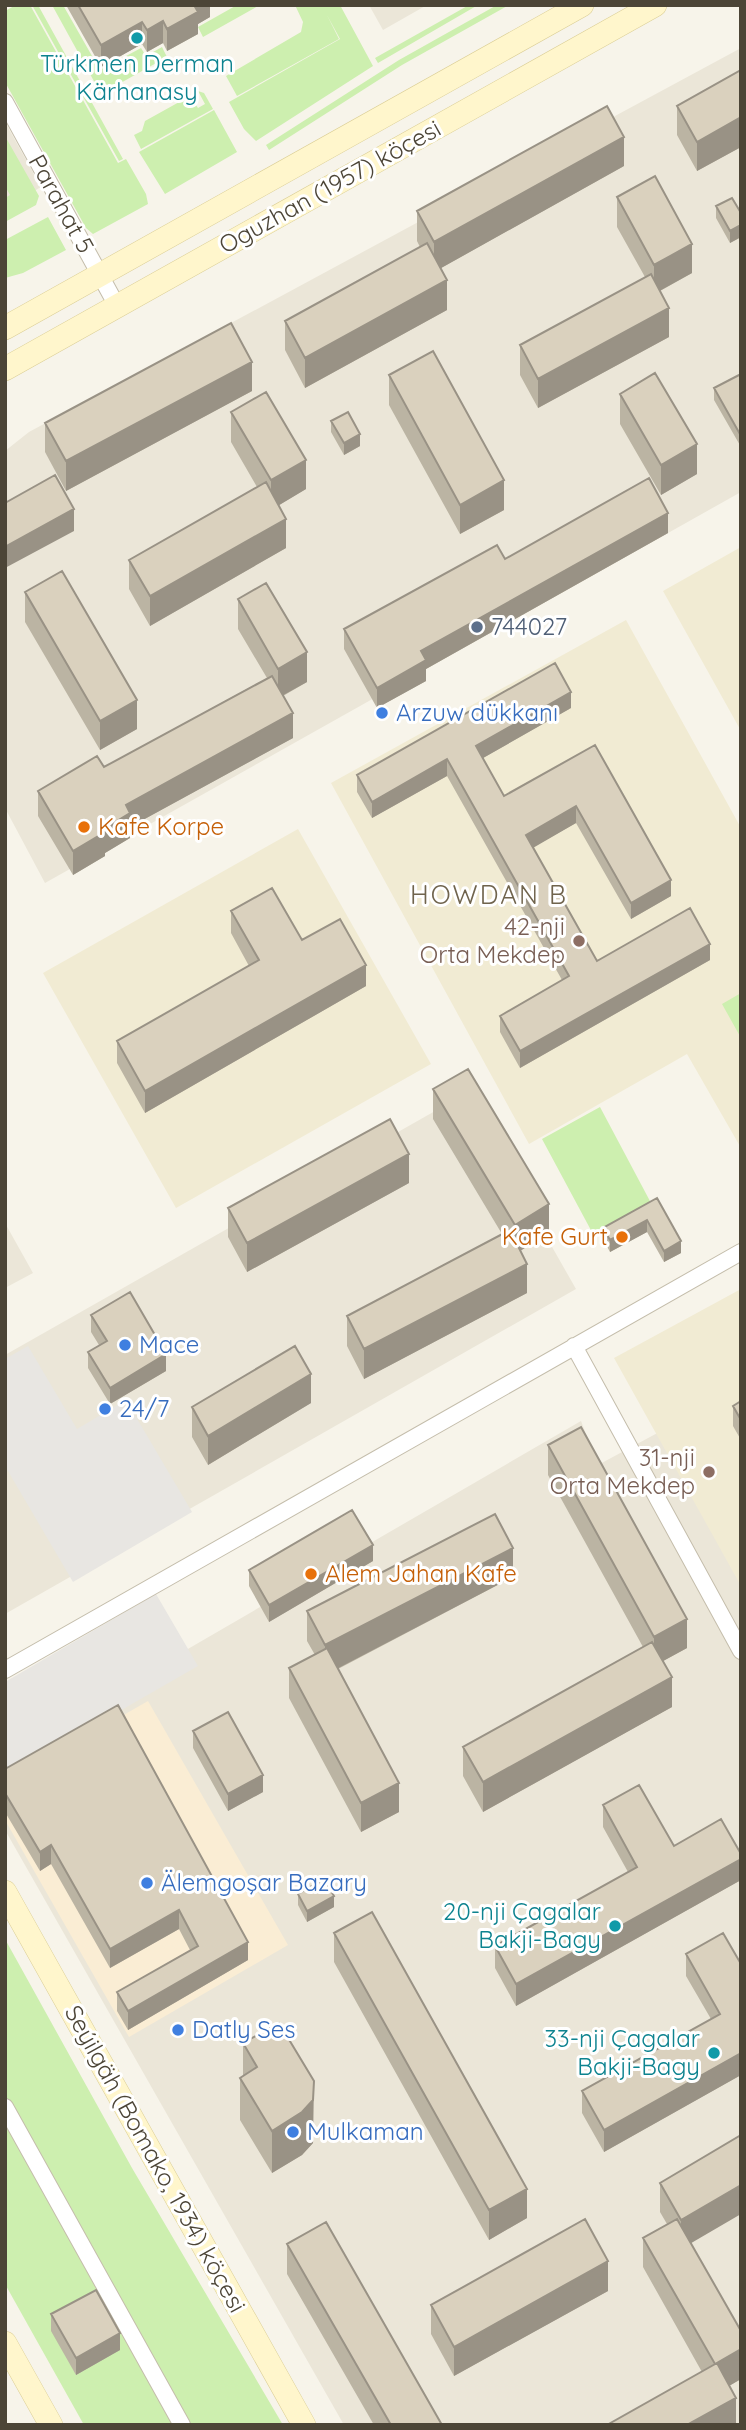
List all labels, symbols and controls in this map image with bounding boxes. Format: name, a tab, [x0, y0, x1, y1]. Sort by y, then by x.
marker: Türkmen Derman Kärhanasy	[129, 30, 145, 46]
place label: Türkmen Derman Kärhanasy	[40, 48, 234, 106]
street label: Oguzhan (1957) köçesi	[213, 113, 446, 260]
street label: Parahat 5	[23, 149, 101, 258]
place label: 744027	[491, 611, 567, 641]
marker: 744027	[469, 619, 485, 635]
place label: Arzuw dükkanı	[396, 697, 558, 727]
marker: Arzuw dükkanı	[374, 705, 390, 721]
place label: Kafe Korpe	[98, 811, 224, 841]
marker: Kafe Korpe	[76, 819, 92, 835]
district label: HOWDAN B	[410, 878, 568, 911]
place label: 42-nji Orta Mekdep	[420, 911, 565, 969]
marker: 42-nji Orta Mekdep	[571, 933, 587, 949]
place label: Kafe Gurt	[502, 1221, 608, 1251]
marker: Kafe Gurt	[614, 1229, 630, 1245]
place label: Mace	[139, 1329, 199, 1359]
marker: Mace	[117, 1337, 133, 1353]
place label: 24/7	[119, 1393, 169, 1423]
marker: 24/7	[97, 1401, 113, 1417]
place label: 31-nji Orta Mekdep	[550, 1442, 695, 1500]
marker: 31-nji Orta Mekdep	[701, 1464, 717, 1480]
place label: Alem Jahan Kafe	[325, 1558, 517, 1588]
marker: Alem Jahan Kafe	[303, 1566, 319, 1582]
place label: Älemgoşar Bazary	[161, 1867, 367, 1897]
marker: Älemgoşar Bazary	[139, 1875, 155, 1891]
place label: 20-nji Çagalar Bakji-Bagy	[443, 1896, 601, 1954]
marker: 20-nji Çagalar Bakji-Bagy	[607, 1918, 623, 1934]
street label: Seýilgäh (Bomako, 1934) köçesi	[59, 2000, 253, 2317]
place label: Datly Ses	[192, 2014, 296, 2044]
marker: Datly Ses	[170, 2022, 186, 2038]
place label: 33-nji Çagalar Bakji-Bagy	[545, 2023, 700, 2081]
marker: 33-nji Çagalar Bakji-Bagy	[706, 2045, 722, 2061]
place label: Mulkaman	[307, 2116, 424, 2146]
marker: Mulkaman	[285, 2124, 301, 2140]

